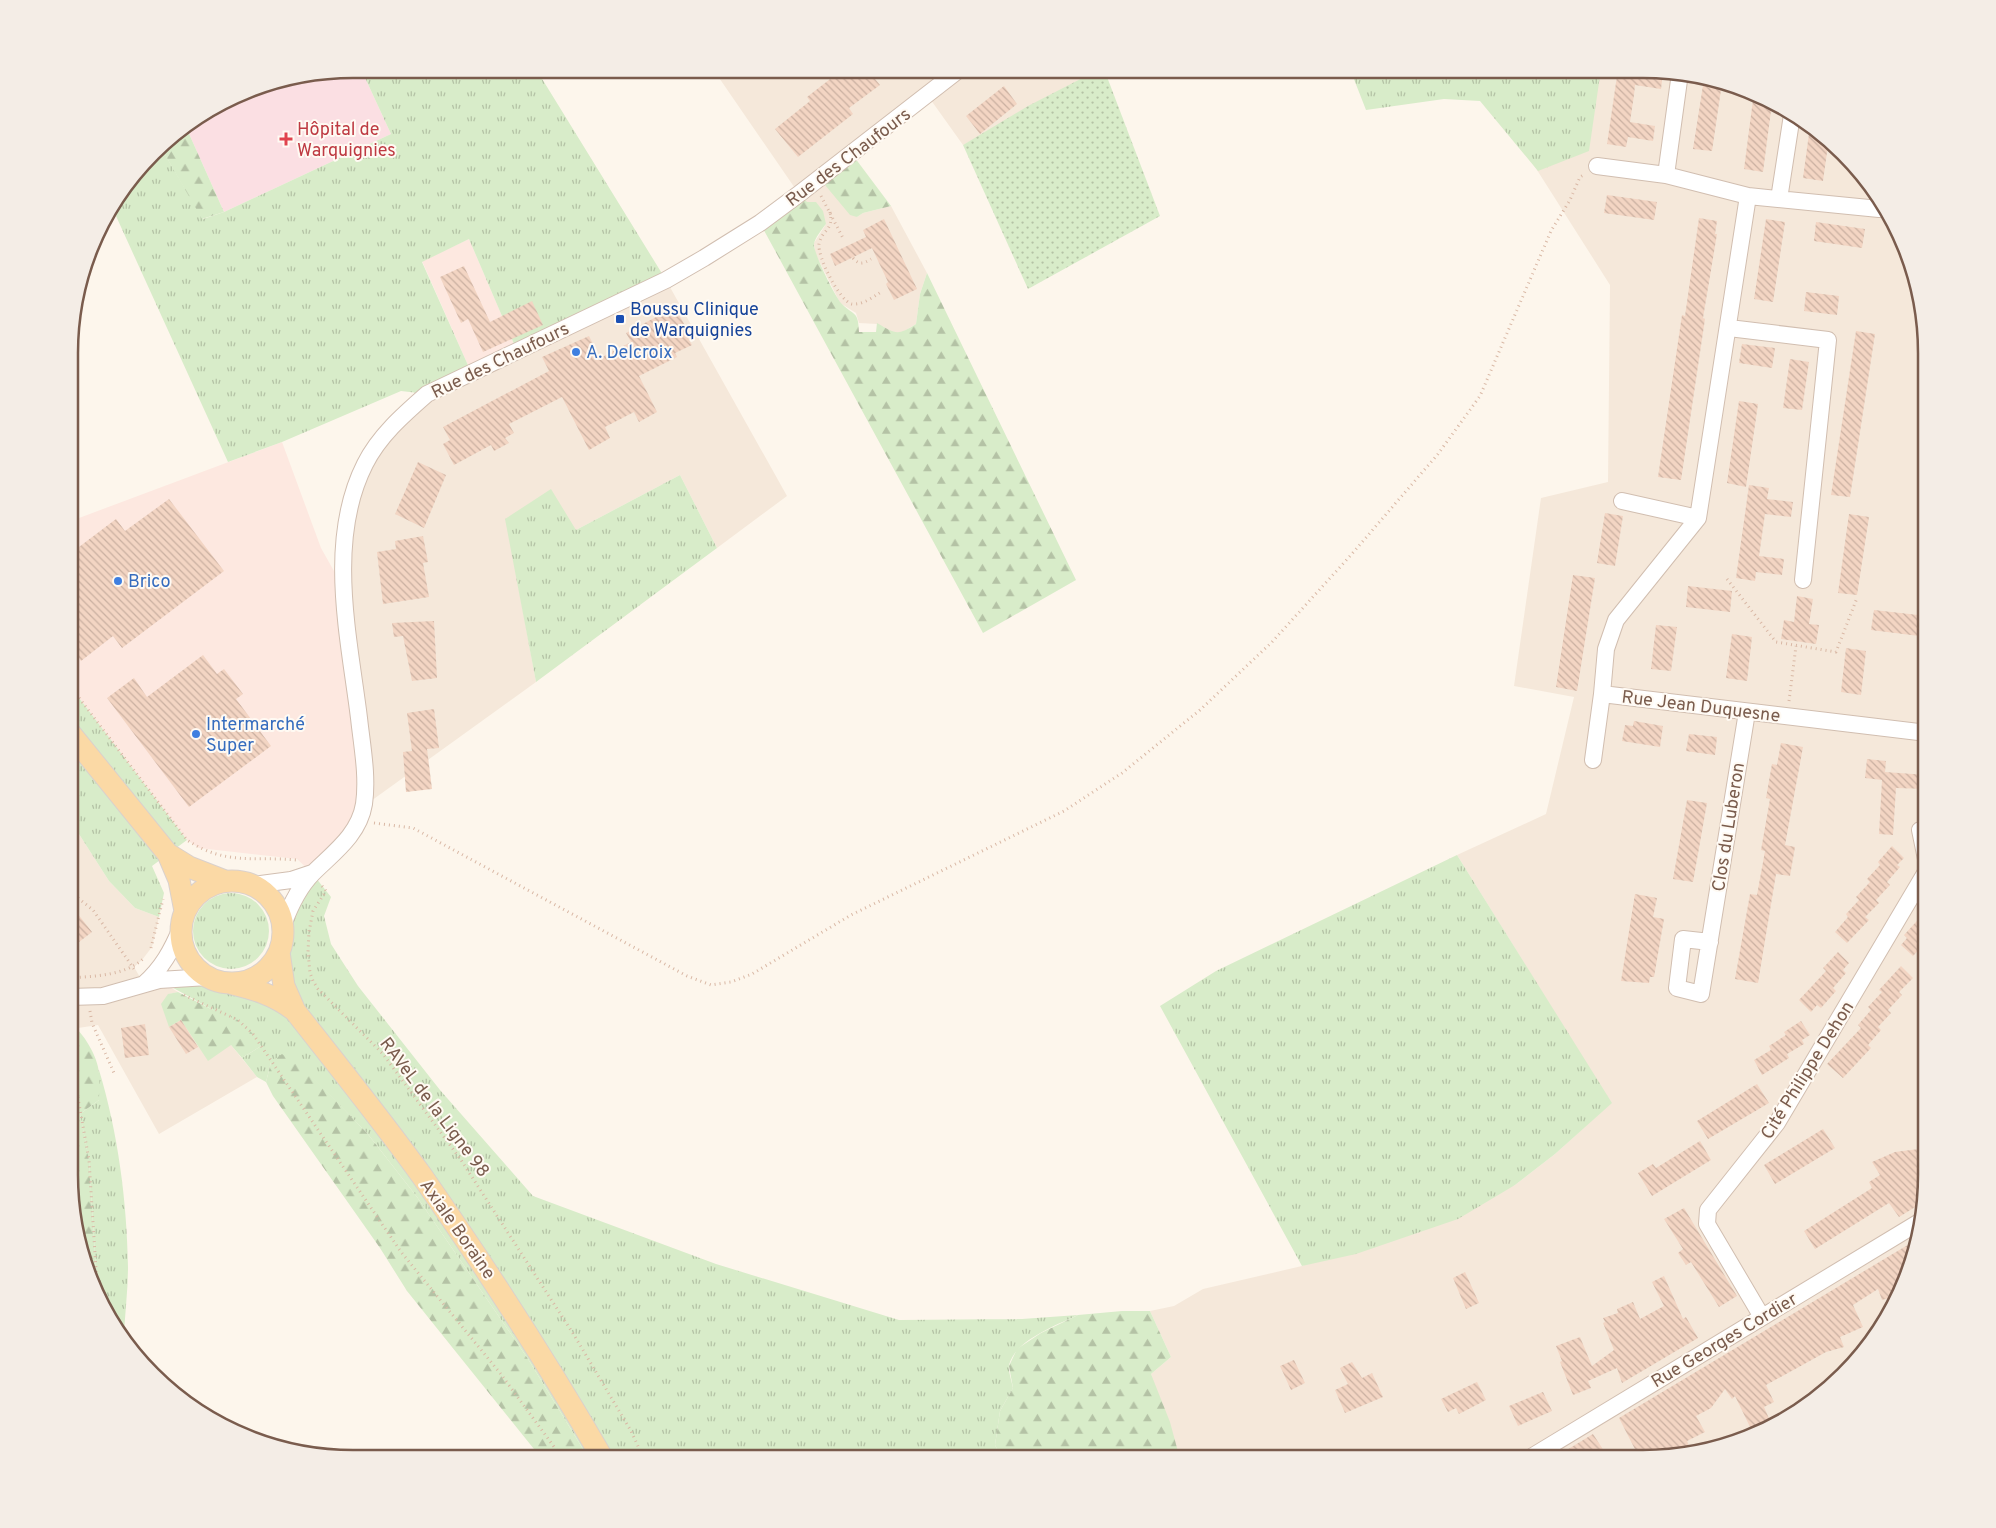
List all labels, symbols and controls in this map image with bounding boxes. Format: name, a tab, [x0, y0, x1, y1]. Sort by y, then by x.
street label: Rue des Chaufours	[782, 104, 916, 213]
place label: Hôpital de Warquignies	[297, 119, 396, 163]
marker: Hôpital de Warquignies	[279, 132, 293, 146]
place label: Boussu Clinique de Warquignies	[630, 299, 759, 343]
marker: Boussu Clinique de Warquignies	[614, 313, 626, 325]
street label: Rue des Chaufours	[428, 318, 573, 405]
place label: A. Delcroix	[586, 342, 673, 365]
marker: A. Delcroix	[570, 346, 582, 358]
place label: Brico	[128, 571, 171, 594]
marker: Brico	[112, 575, 124, 587]
street label: Rue Jean Duquesne	[1620, 686, 1781, 729]
place label: Intermarché Super	[206, 714, 305, 758]
marker: Intermarché Super	[190, 728, 202, 740]
street label: Clos du Luberon	[1708, 761, 1751, 893]
street label: Cité Philippe Dehon	[1756, 997, 1860, 1144]
street label: RAVeL de la Ligne 98	[374, 1033, 494, 1182]
street label: Axiale Boraine	[414, 1175, 500, 1284]
street label: Rue Georges Cordier	[1647, 1289, 1802, 1394]

